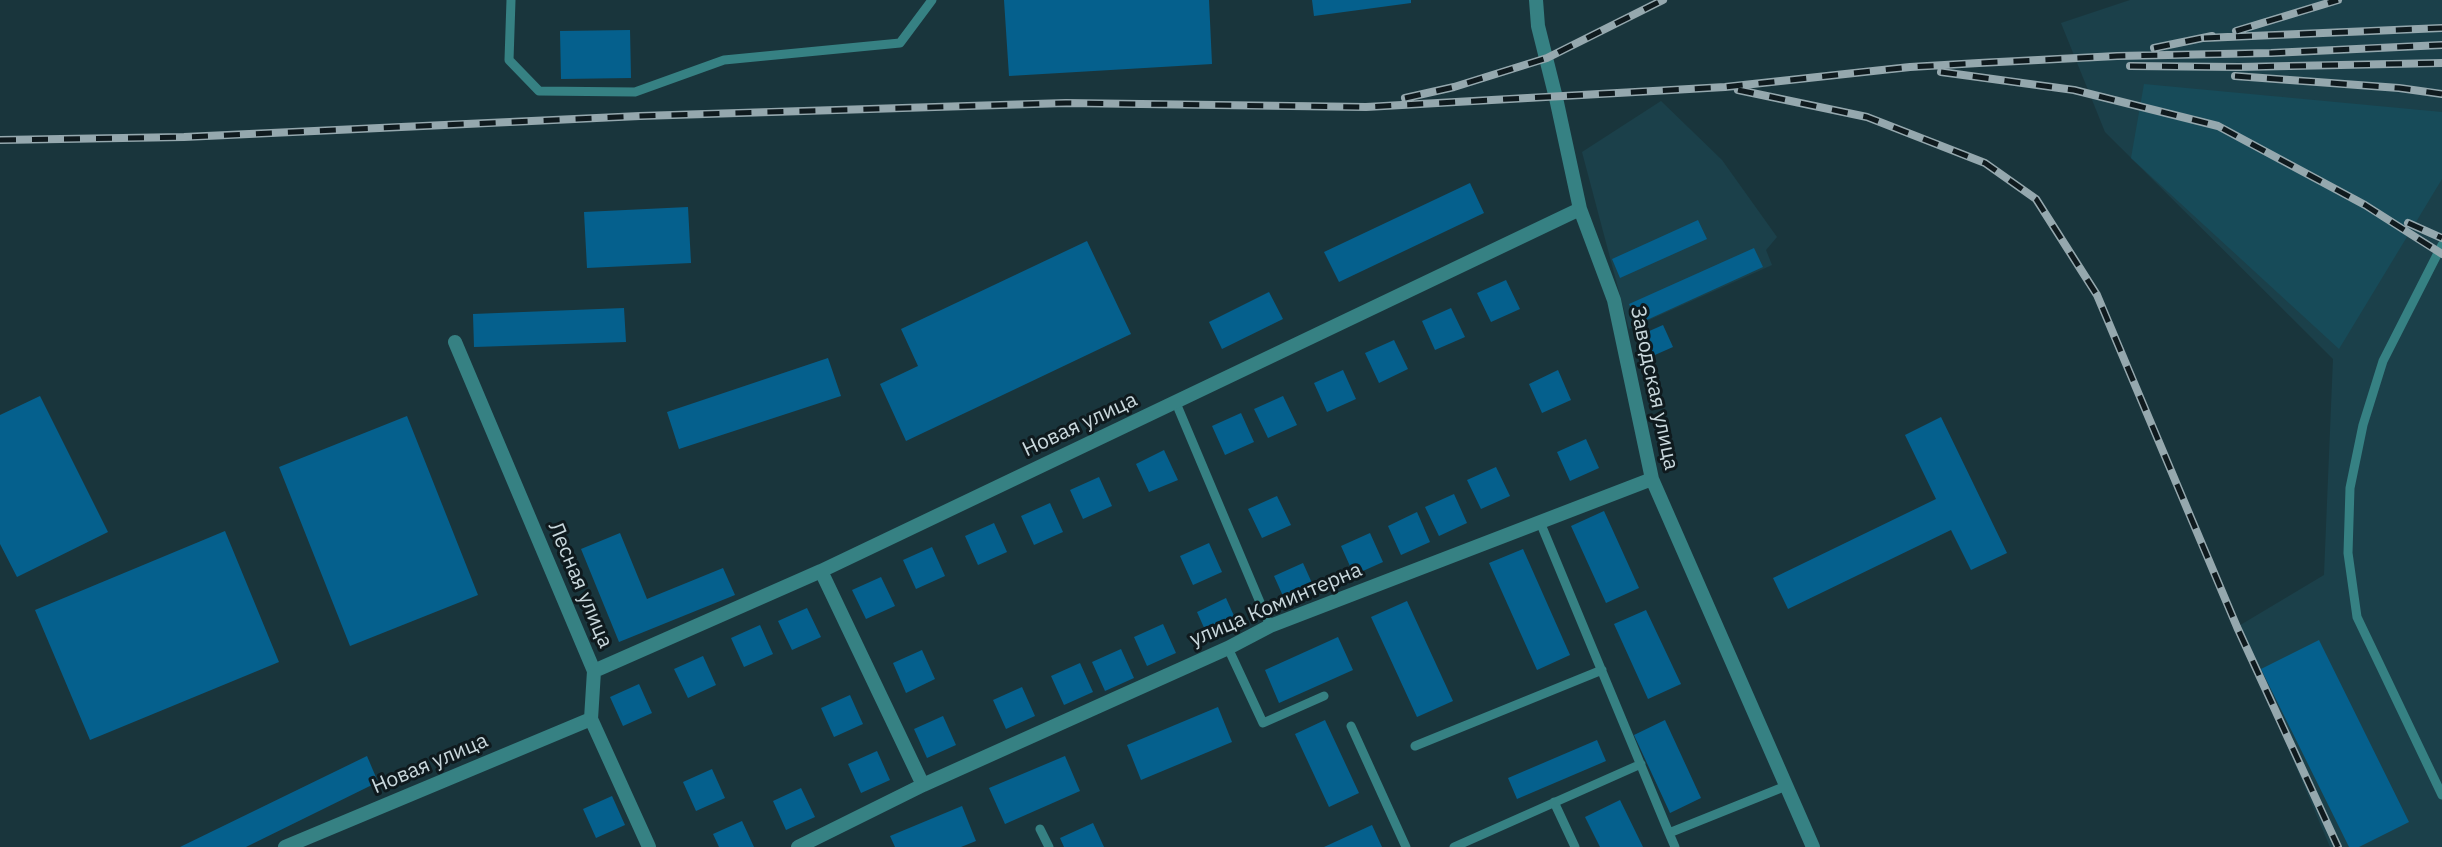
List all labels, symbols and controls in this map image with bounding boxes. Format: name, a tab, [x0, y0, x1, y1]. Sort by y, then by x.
street label: Заводская улица	[1624, 304, 1684, 472]
street label: Новая улица	[1019, 387, 1141, 463]
street label: Лесная улица	[542, 518, 618, 652]
street label: улица Коминтерна	[1186, 557, 1366, 653]
street label: Новая улица	[368, 728, 492, 800]

